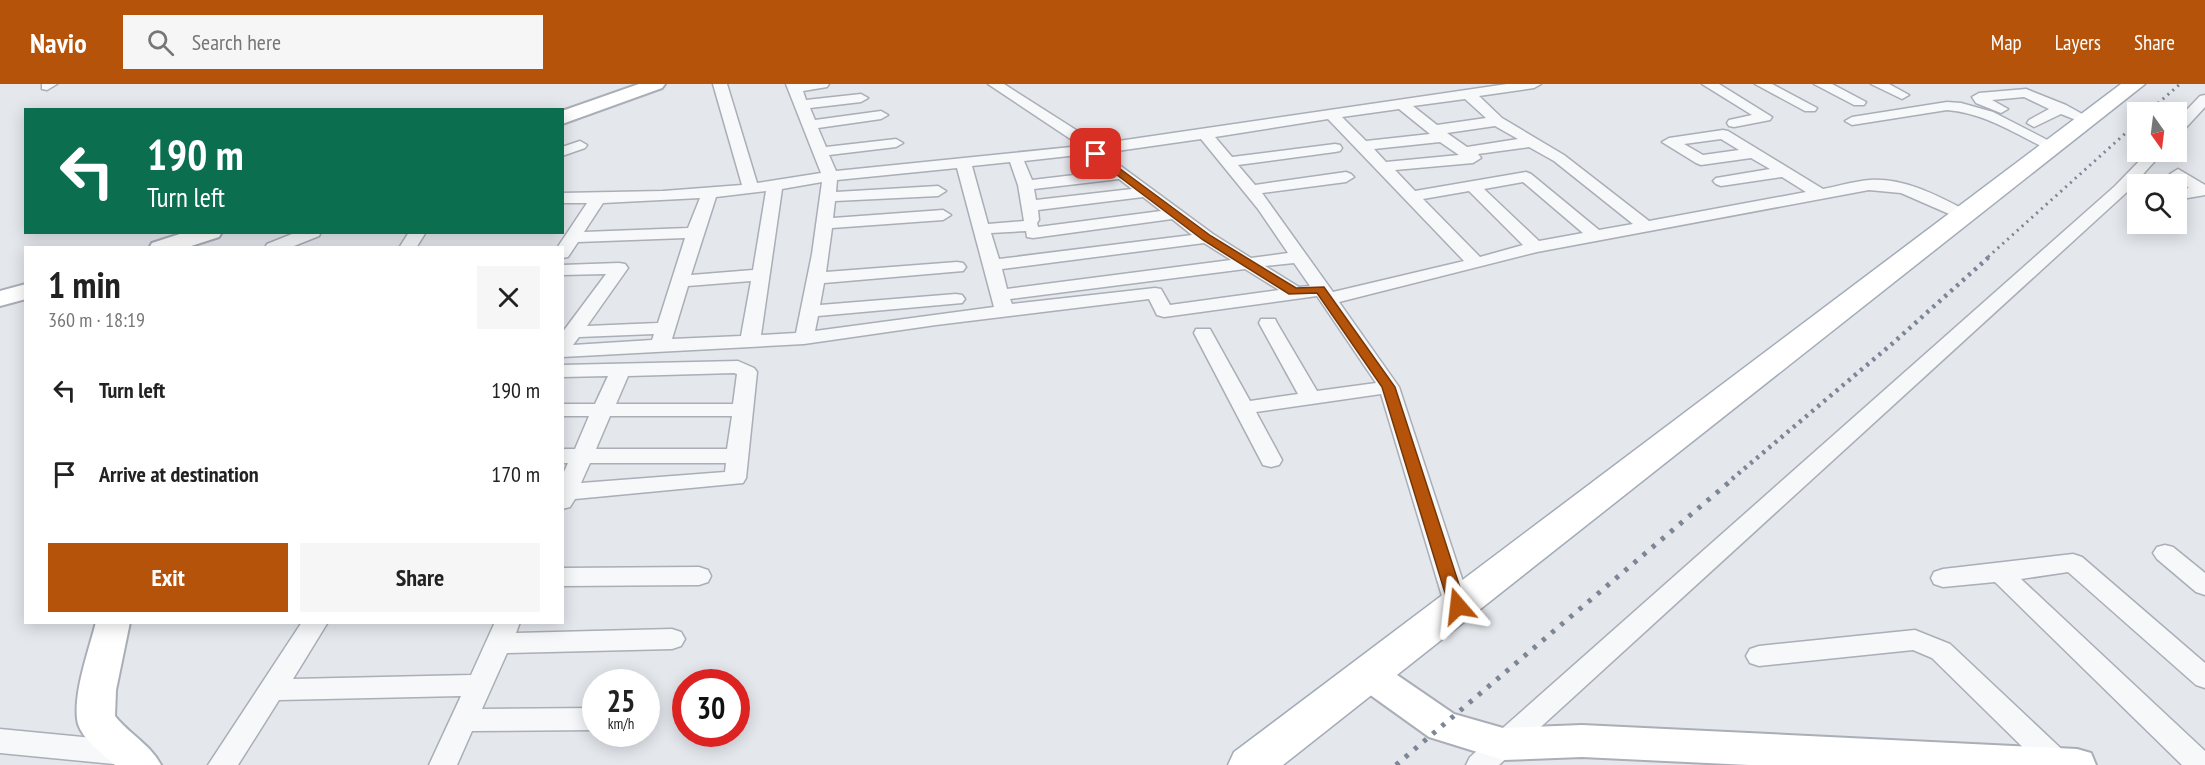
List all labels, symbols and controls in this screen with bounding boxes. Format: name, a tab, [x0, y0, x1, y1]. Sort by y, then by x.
search box	[123, 15, 543, 69]
text: Navio	[30, 24, 87, 61]
icon: search	[144, 26, 177, 59]
text: Search here	[192, 28, 281, 56]
text: Map	[1991, 29, 2022, 56]
text: Layers	[2055, 29, 2101, 56]
text: Share	[2134, 29, 2175, 56]
north arrow	[2127, 102, 2187, 162]
map controls	[2127, 102, 2187, 234]
text: 190 m	[147, 127, 244, 182]
pin	[1070, 128, 1121, 179]
icon: left	[48, 132, 126, 210]
icon: arrive	[1079, 137, 1112, 170]
button: search	[2127, 174, 2187, 234]
text: Turn left	[147, 180, 225, 214]
text: 1 min	[48, 261, 121, 308]
button: close	[477, 266, 540, 329]
text: 360 m · 18:19	[48, 307, 145, 333]
icon: left	[48, 374, 81, 407]
text: Turn left	[99, 376, 165, 404]
text: 190 m	[491, 376, 540, 404]
icon: arrive	[48, 458, 81, 491]
text: Arrive at destination	[99, 460, 259, 488]
text: 170 m	[491, 460, 540, 488]
button: Exit	[48, 543, 288, 612]
button: Share	[300, 543, 540, 612]
position arrow	[1426, 574, 1490, 638]
speed limit sign: 30	[672, 669, 750, 747]
text: 25	[607, 681, 635, 720]
text: km/h	[608, 714, 634, 733]

